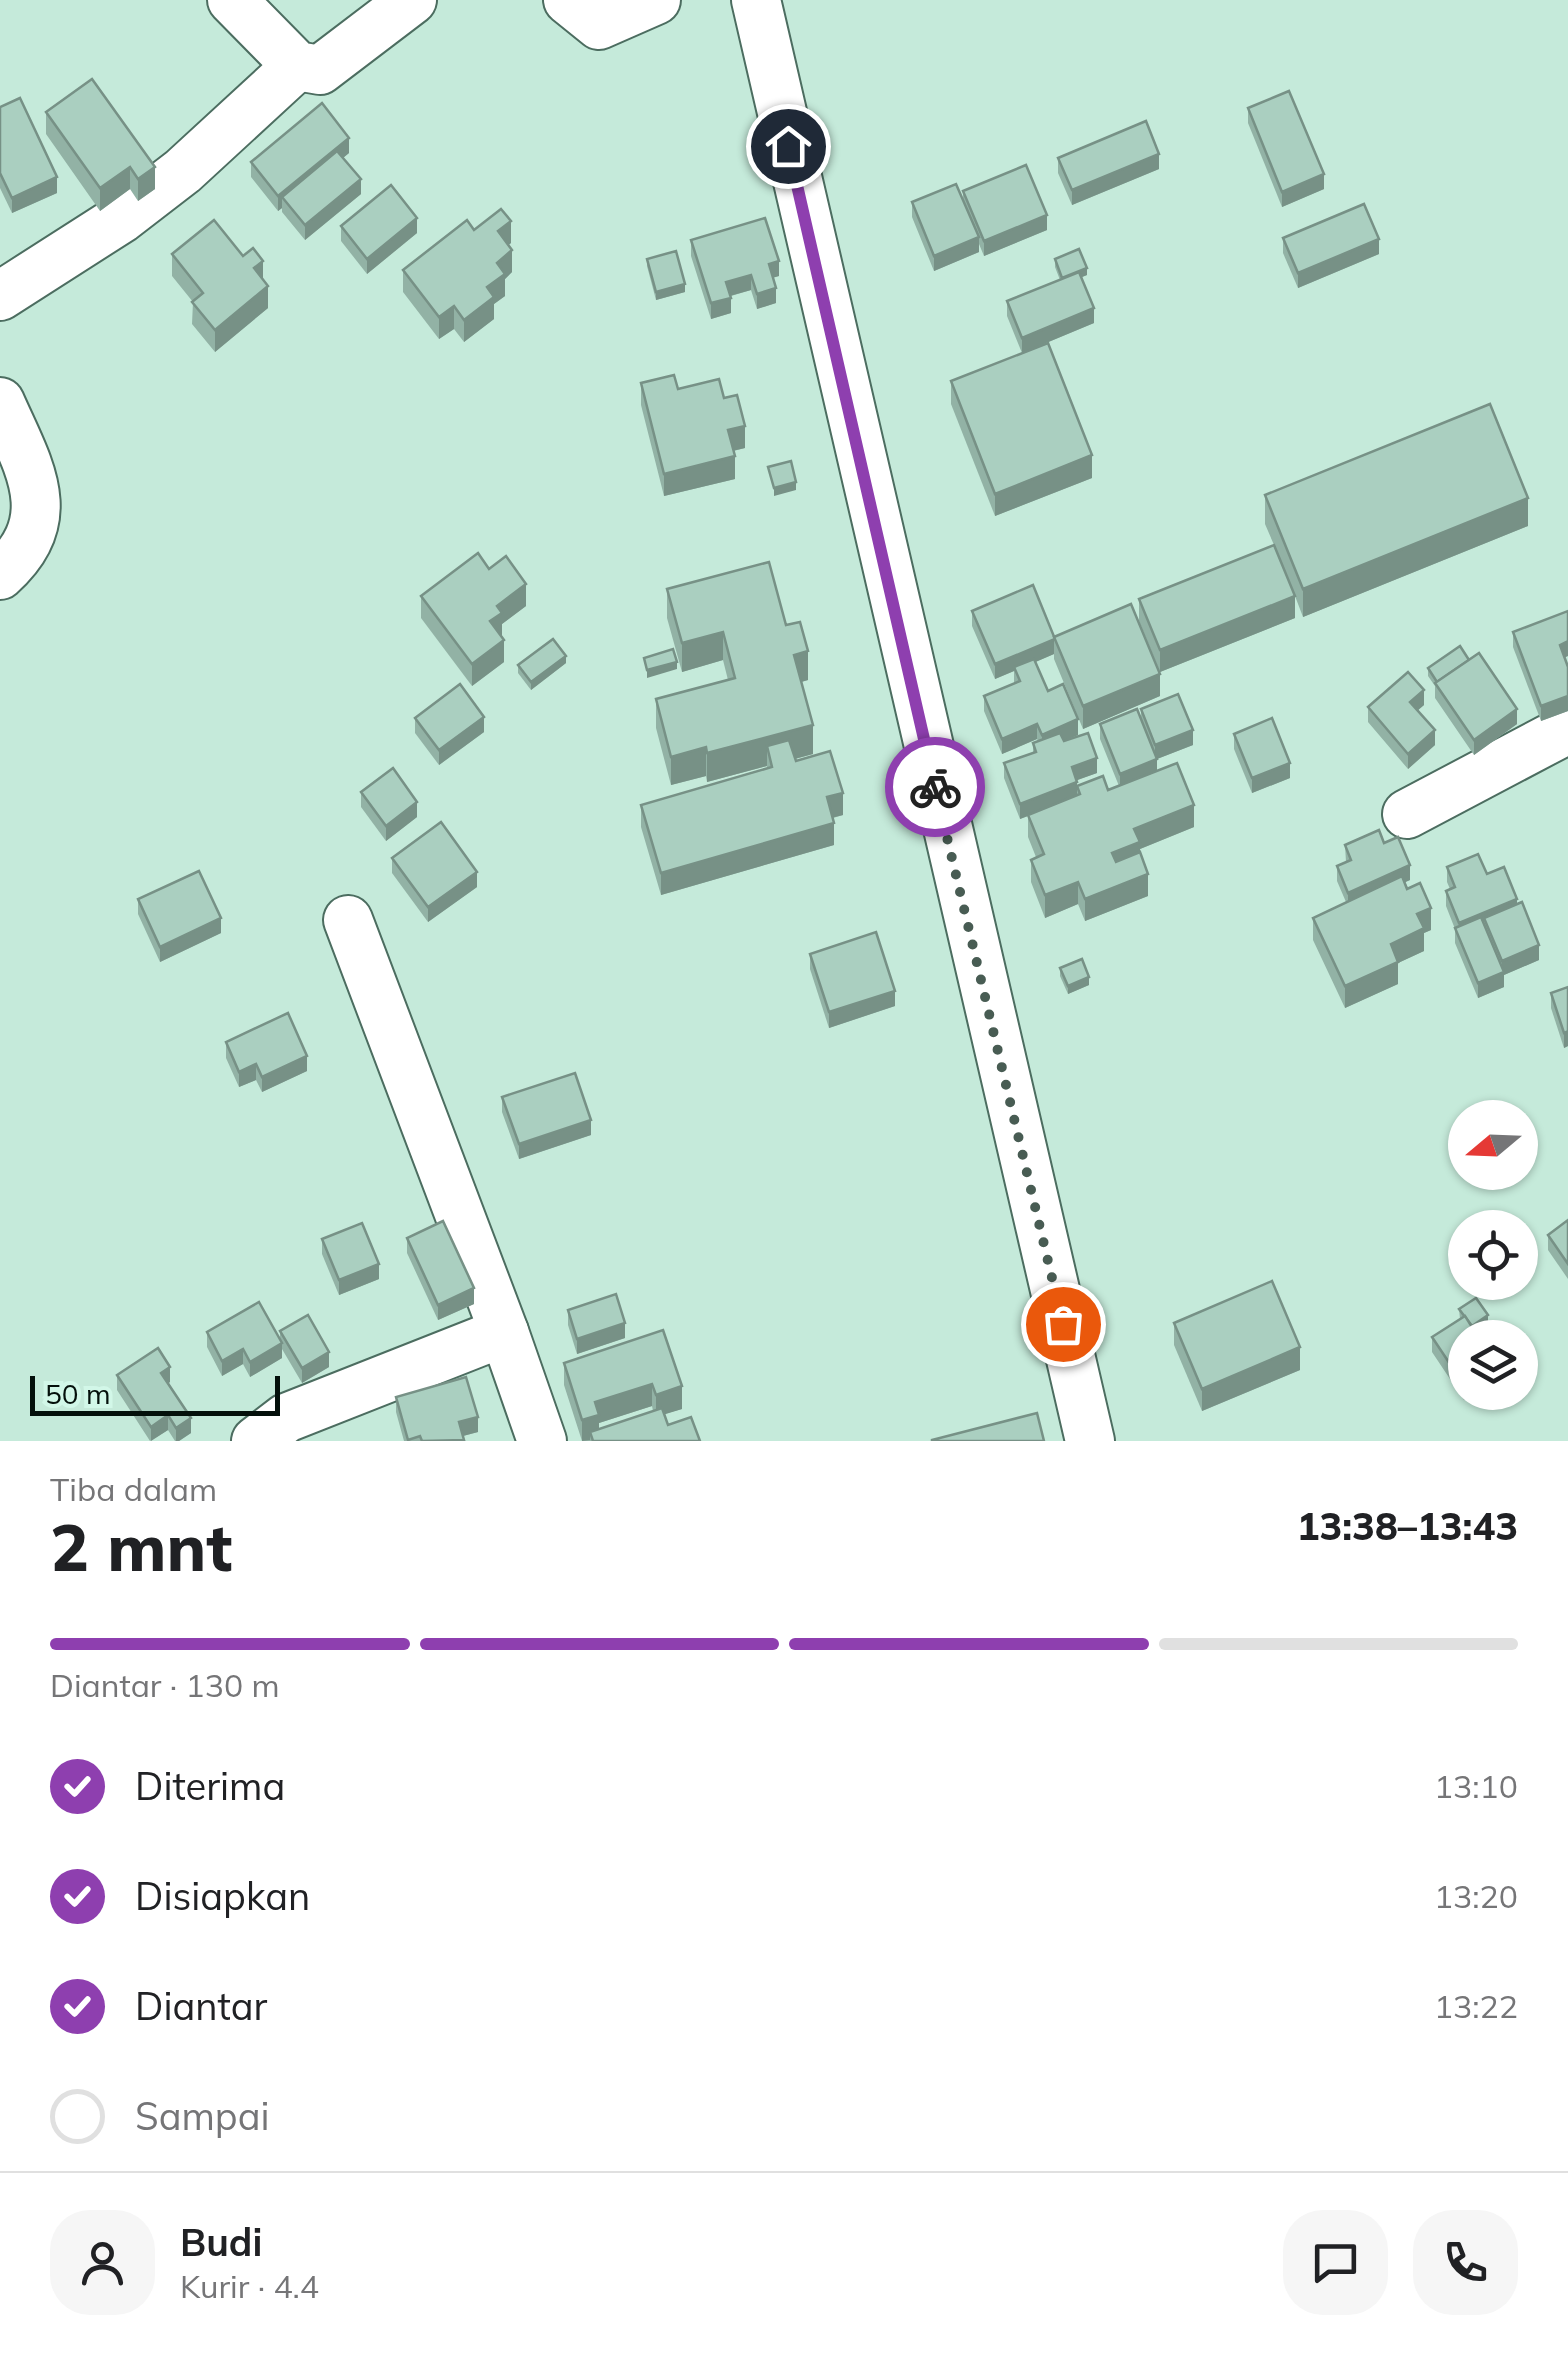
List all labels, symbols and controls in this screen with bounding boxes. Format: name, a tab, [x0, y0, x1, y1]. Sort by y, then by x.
pin	[746, 104, 831, 189]
icon: home	[761, 119, 816, 174]
courier	[885, 737, 985, 837]
icon: bike	[908, 760, 963, 815]
north arrow	[1448, 1100, 1538, 1190]
map controls	[1448, 1100, 1538, 1410]
button: locate	[1448, 1210, 1538, 1300]
pin	[1021, 1282, 1106, 1367]
icon: bag	[1036, 1297, 1091, 1352]
button: layers	[1448, 1320, 1538, 1410]
scale bar	[30, 1371, 280, 1416]
text: 50 m	[45, 1376, 111, 1411]
text: Tiba dalam	[50, 1469, 217, 1509]
text: 13:38–13:43	[1297, 1502, 1518, 1550]
text: 2 mnt	[50, 1506, 232, 1587]
text: Diantar · 130 m	[50, 1665, 280, 1705]
icon: check	[50, 1759, 105, 1814]
text: Diterima	[135, 1762, 285, 1810]
text: 13:10	[1434, 1766, 1518, 1806]
icon: check	[50, 1869, 105, 1924]
text: Disiapkan	[135, 1872, 310, 1920]
text: 13:20	[1434, 1876, 1518, 1916]
icon: check	[50, 1979, 105, 2034]
text: Diantar	[135, 1982, 267, 2030]
text: 13:22	[1434, 1986, 1518, 2026]
text: Sampai	[135, 2092, 269, 2140]
button: person	[50, 2210, 155, 2315]
button: chat	[1283, 2210, 1388, 2315]
button: phone	[1413, 2210, 1518, 2315]
text: Budi	[180, 2218, 262, 2266]
text: Kurir · 4.4	[180, 2266, 319, 2306]

